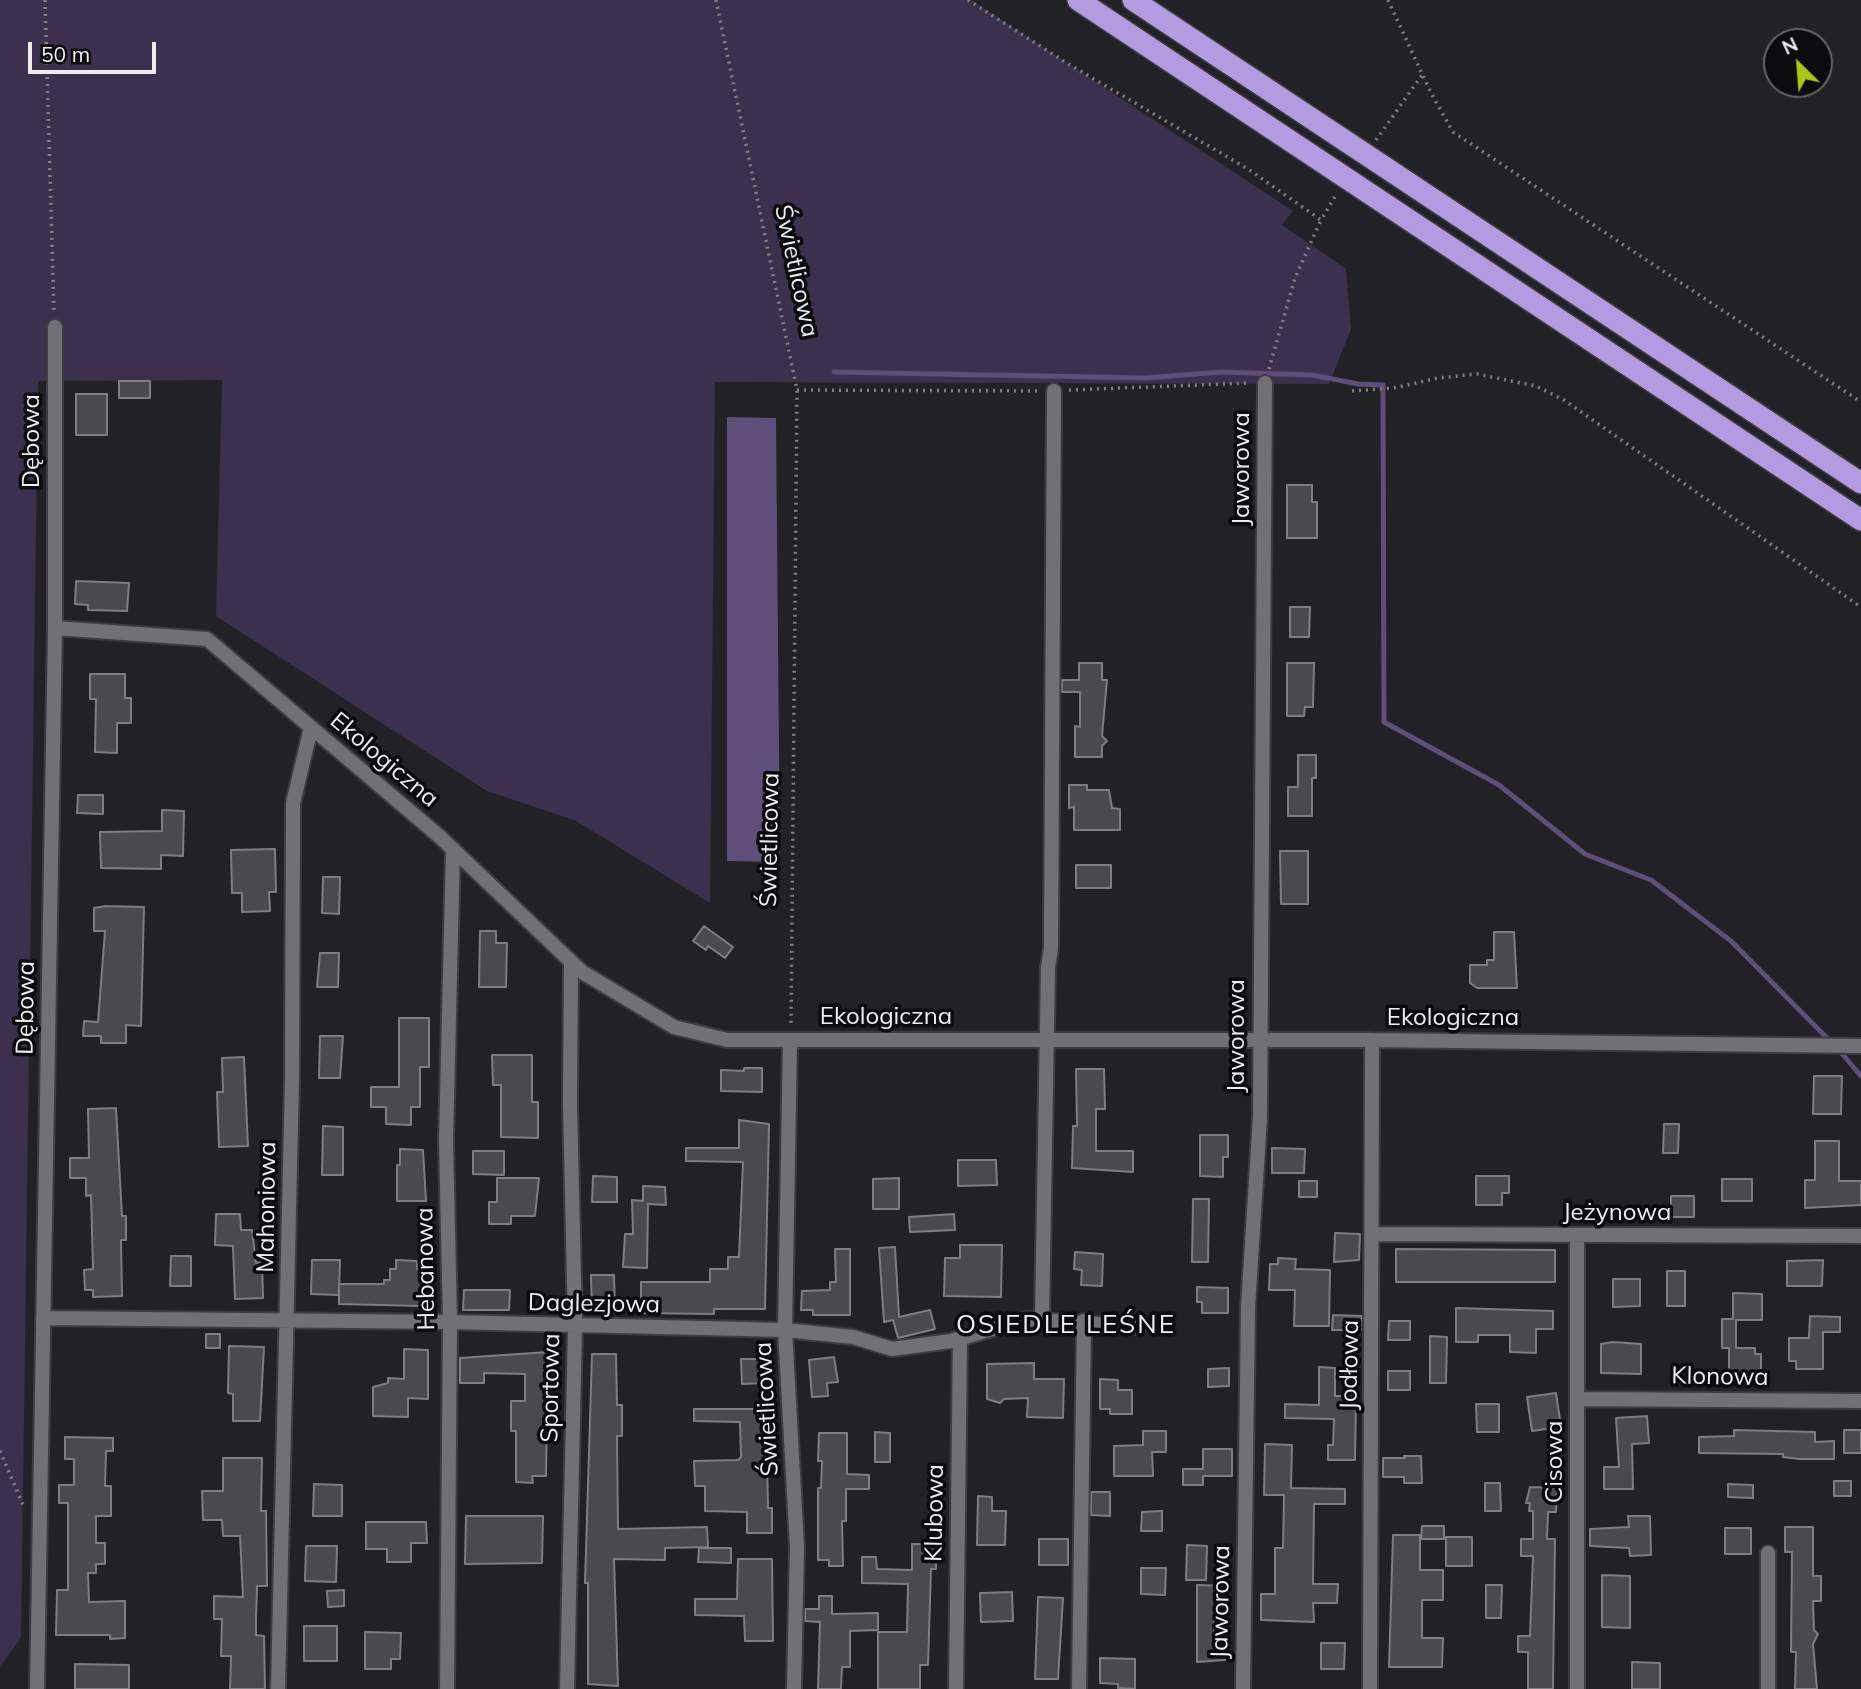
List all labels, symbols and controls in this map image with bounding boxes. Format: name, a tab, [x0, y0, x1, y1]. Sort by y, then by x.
scale bar	[32, 28, 159, 72]
north arrow	[1763, 28, 1833, 98]
text: N	[1778, 32, 1802, 60]
text: 50 m	[41, 41, 90, 67]
street label: Świetlicowa	[768, 202, 824, 340]
street label: Dębowa	[18, 394, 46, 488]
street label: Jaworowa	[1228, 412, 1256, 526]
street label: Ekologiczna	[324, 706, 444, 814]
street label: Świetlicowa	[754, 773, 786, 907]
street label: Dębowa	[11, 961, 41, 1055]
street label: Jaworowa	[1223, 979, 1251, 1093]
street label: Ekologiczna	[820, 1003, 952, 1031]
street label: Ekologiczna	[1387, 1004, 1519, 1032]
street label: Mahoniowa	[251, 1141, 283, 1273]
street label: Jeżynowa	[1563, 1199, 1671, 1227]
street label: Hebanowa	[411, 1207, 441, 1331]
street label: Daglezjowa	[528, 1288, 660, 1320]
district label: OSIEDLE LEŚNE	[958, 1309, 1174, 1341]
street label: Jodłowa	[1335, 1320, 1365, 1410]
street label: Sportowa	[536, 1333, 566, 1443]
street label: Świetlicowa	[749, 1341, 785, 1477]
street label: Klonowa	[1671, 1362, 1769, 1392]
street label: Cisowa	[1541, 1421, 1569, 1503]
street label: Klubowa	[920, 1464, 950, 1562]
street label: Jaworowa	[1206, 1545, 1236, 1659]

